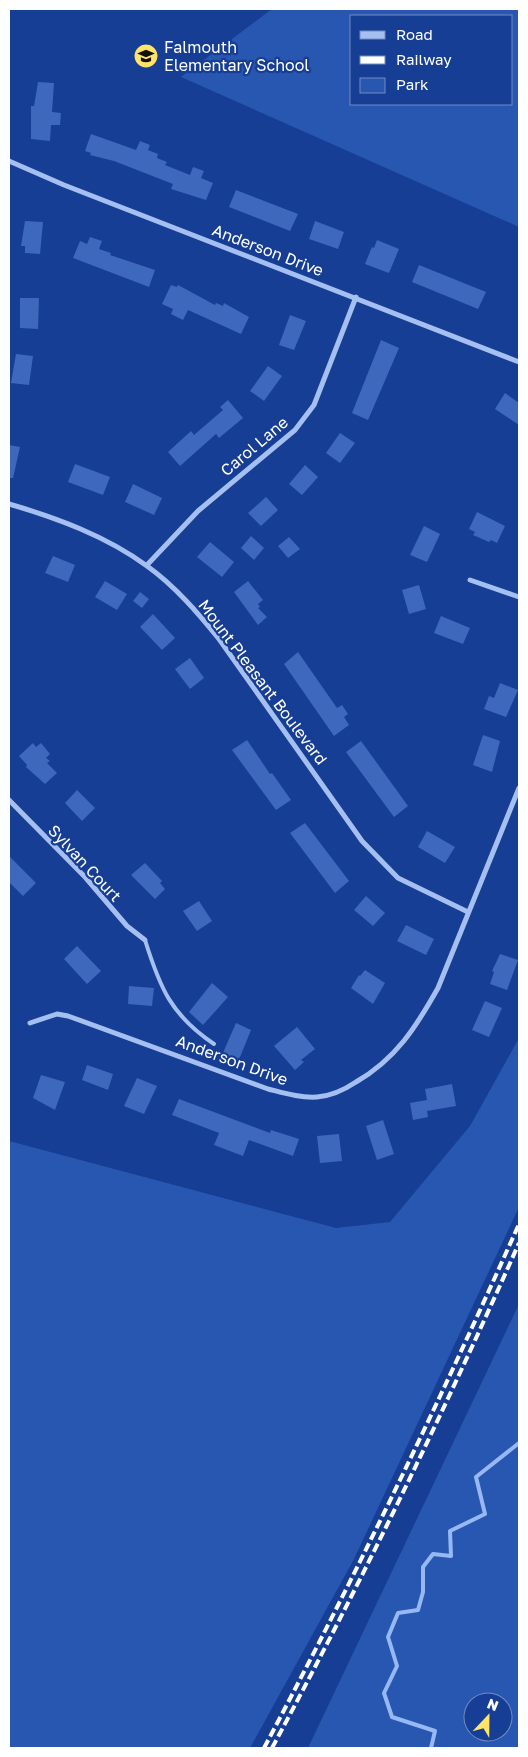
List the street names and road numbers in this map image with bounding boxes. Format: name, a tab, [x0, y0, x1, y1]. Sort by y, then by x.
street label: Anderson Drive	[210, 220, 326, 280]
street label: Carol Lane	[216, 412, 292, 480]
street label: Mount Pleasant Boulevard	[194, 595, 332, 769]
street label: Sylvan Court	[44, 820, 126, 906]
street label: Anderson Drive	[173, 1031, 291, 1089]

